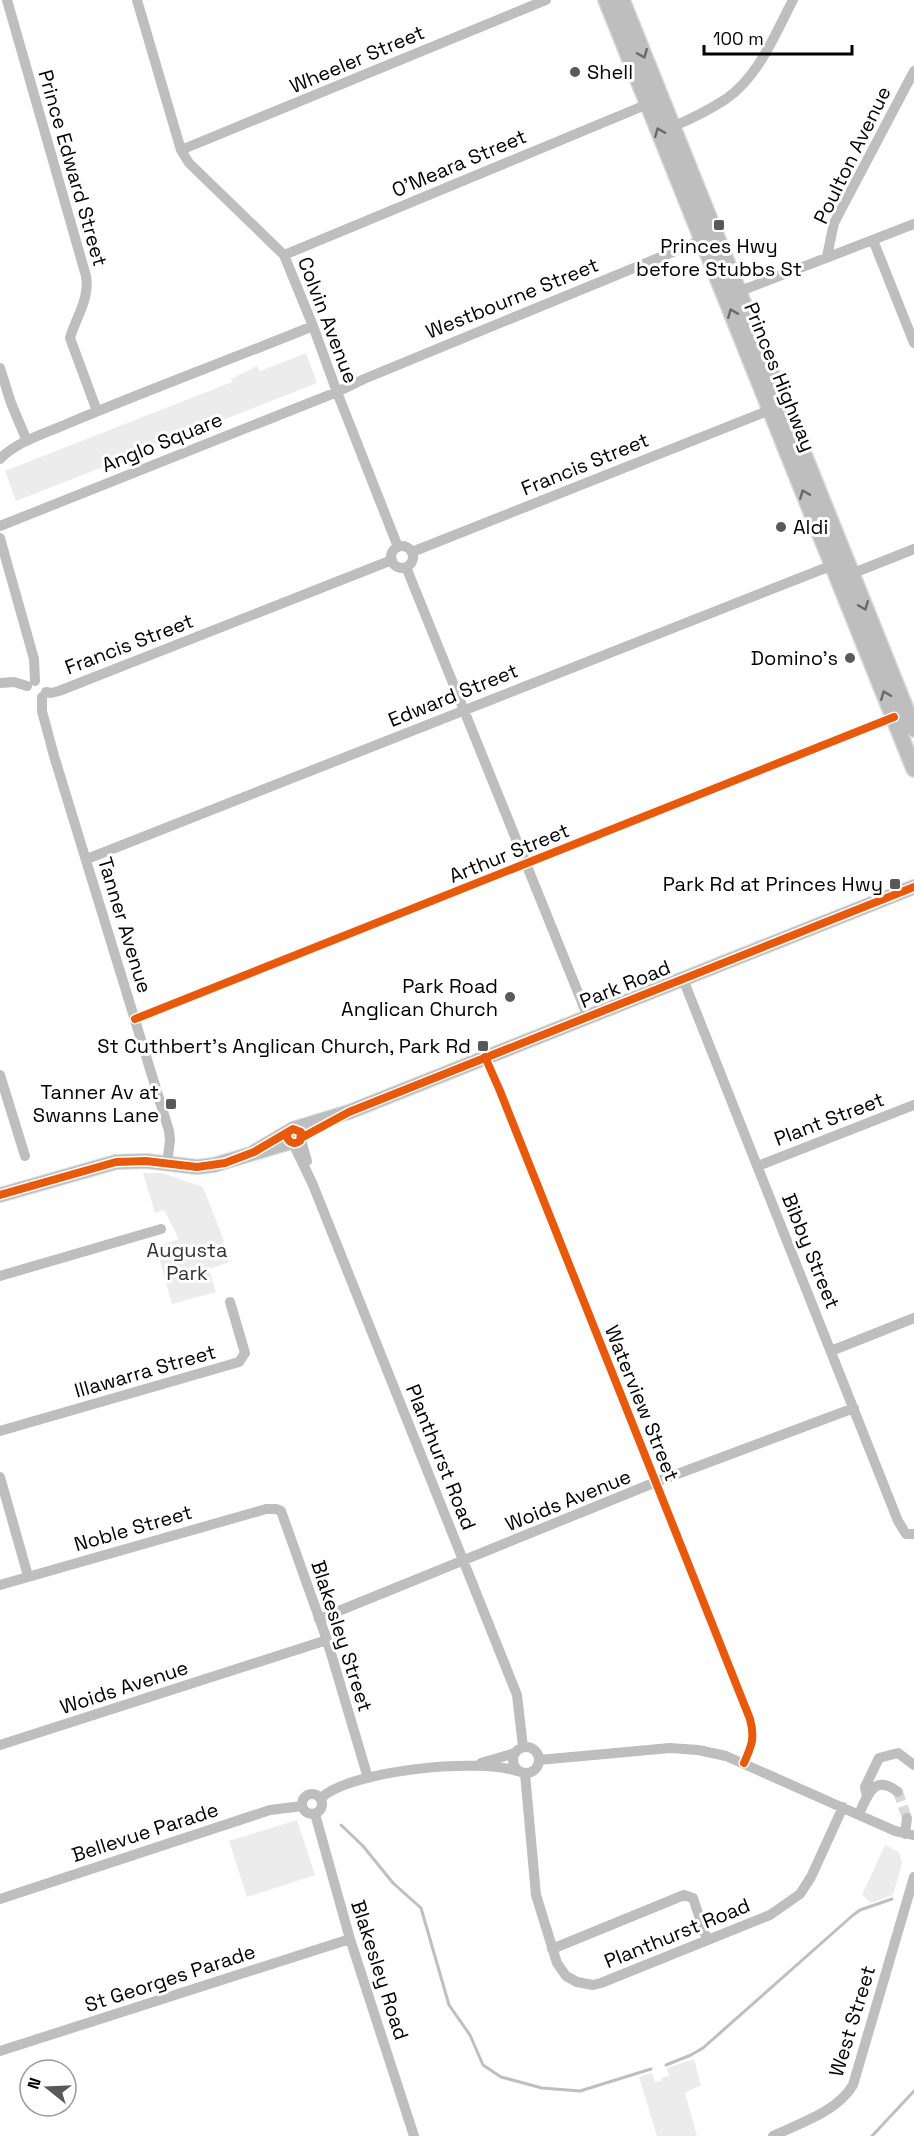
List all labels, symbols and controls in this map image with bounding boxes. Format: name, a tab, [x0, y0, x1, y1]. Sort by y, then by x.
scale bar	[704, 18, 852, 56]
street label: Wheeler Street	[286, 19, 428, 99]
text: 100 m	[713, 27, 764, 50]
one-way arrow	[636, 48, 648, 59]
place label: Shell	[587, 59, 633, 85]
marker: Shell	[568, 65, 582, 79]
street label: Prince Edward Street	[32, 67, 114, 269]
street label: Poulton Avenue	[807, 82, 897, 228]
street label: O'Meara Street	[388, 123, 530, 203]
one-way arrow	[654, 128, 666, 139]
marker: Princes Hwy before Stubbs St	[712, 218, 726, 232]
place label: Princes Hwy before Stubbs St	[636, 233, 802, 282]
street label: Westbourne Street	[422, 251, 602, 345]
street label: Colvin Avenue	[292, 253, 364, 387]
street label: Princes Highway	[738, 299, 822, 455]
one-way arrow	[727, 309, 739, 320]
street label: Anglo Square	[98, 406, 226, 478]
street label: Francis Street	[517, 427, 653, 501]
one-way arrow	[799, 490, 811, 501]
place label: Aldi	[793, 514, 828, 540]
marker: Aldi	[774, 520, 788, 534]
one-way arrow	[857, 600, 869, 611]
street label: Francis Street	[61, 608, 197, 680]
place label: Domino's	[751, 645, 838, 671]
marker: Domino's	[843, 651, 857, 665]
street label: Edward Street	[384, 657, 522, 733]
one-way arrow	[880, 690, 892, 701]
street label: Arthur Street	[445, 817, 573, 889]
street label: Tanner Avenue	[92, 854, 158, 996]
place label: Park Rd at Princes Hwy	[663, 871, 883, 897]
marker: Park Rd at Princes Hwy	[888, 877, 902, 891]
street label: Park Road	[576, 954, 674, 1014]
place label: Park Road Anglican Church	[341, 973, 498, 1022]
marker: Park Road Anglican Church	[503, 990, 517, 1004]
place label: St Cuthbert's Anglican Church, Park Rd	[97, 1033, 471, 1059]
marker: St Cuthbert's Anglican Church, Park Rd	[476, 1039, 490, 1053]
place label: Tanner Av at Swanns Lane	[33, 1079, 159, 1128]
street label: Plant Street	[770, 1086, 888, 1152]
marker: Tanner Av at Swanns Lane	[164, 1097, 178, 1111]
street label: Bibby Street	[776, 1189, 846, 1313]
park label: Augusta Park	[147, 1237, 227, 1286]
street label: Waterview Street	[599, 1321, 685, 1485]
street label: Illawarra Street	[71, 1338, 219, 1404]
street label: Planthurst Road	[400, 1380, 482, 1534]
street label: Woids Avenue	[501, 1463, 635, 1537]
street label: Noble Street	[71, 1499, 195, 1557]
street label: Blakesley Street	[305, 1557, 379, 1715]
street label: Woids Avenue	[57, 1654, 191, 1720]
street label: Bellevue Parade	[68, 1796, 222, 1868]
street label: Planthurst Road	[600, 1892, 754, 1974]
street label: Blakesley Road	[345, 1897, 415, 2043]
street label: St Georges Parade	[81, 1938, 259, 2018]
street label: West Street	[823, 1962, 881, 2080]
north arrow	[18, 2058, 78, 2118]
text: N	[23, 2075, 46, 2092]

